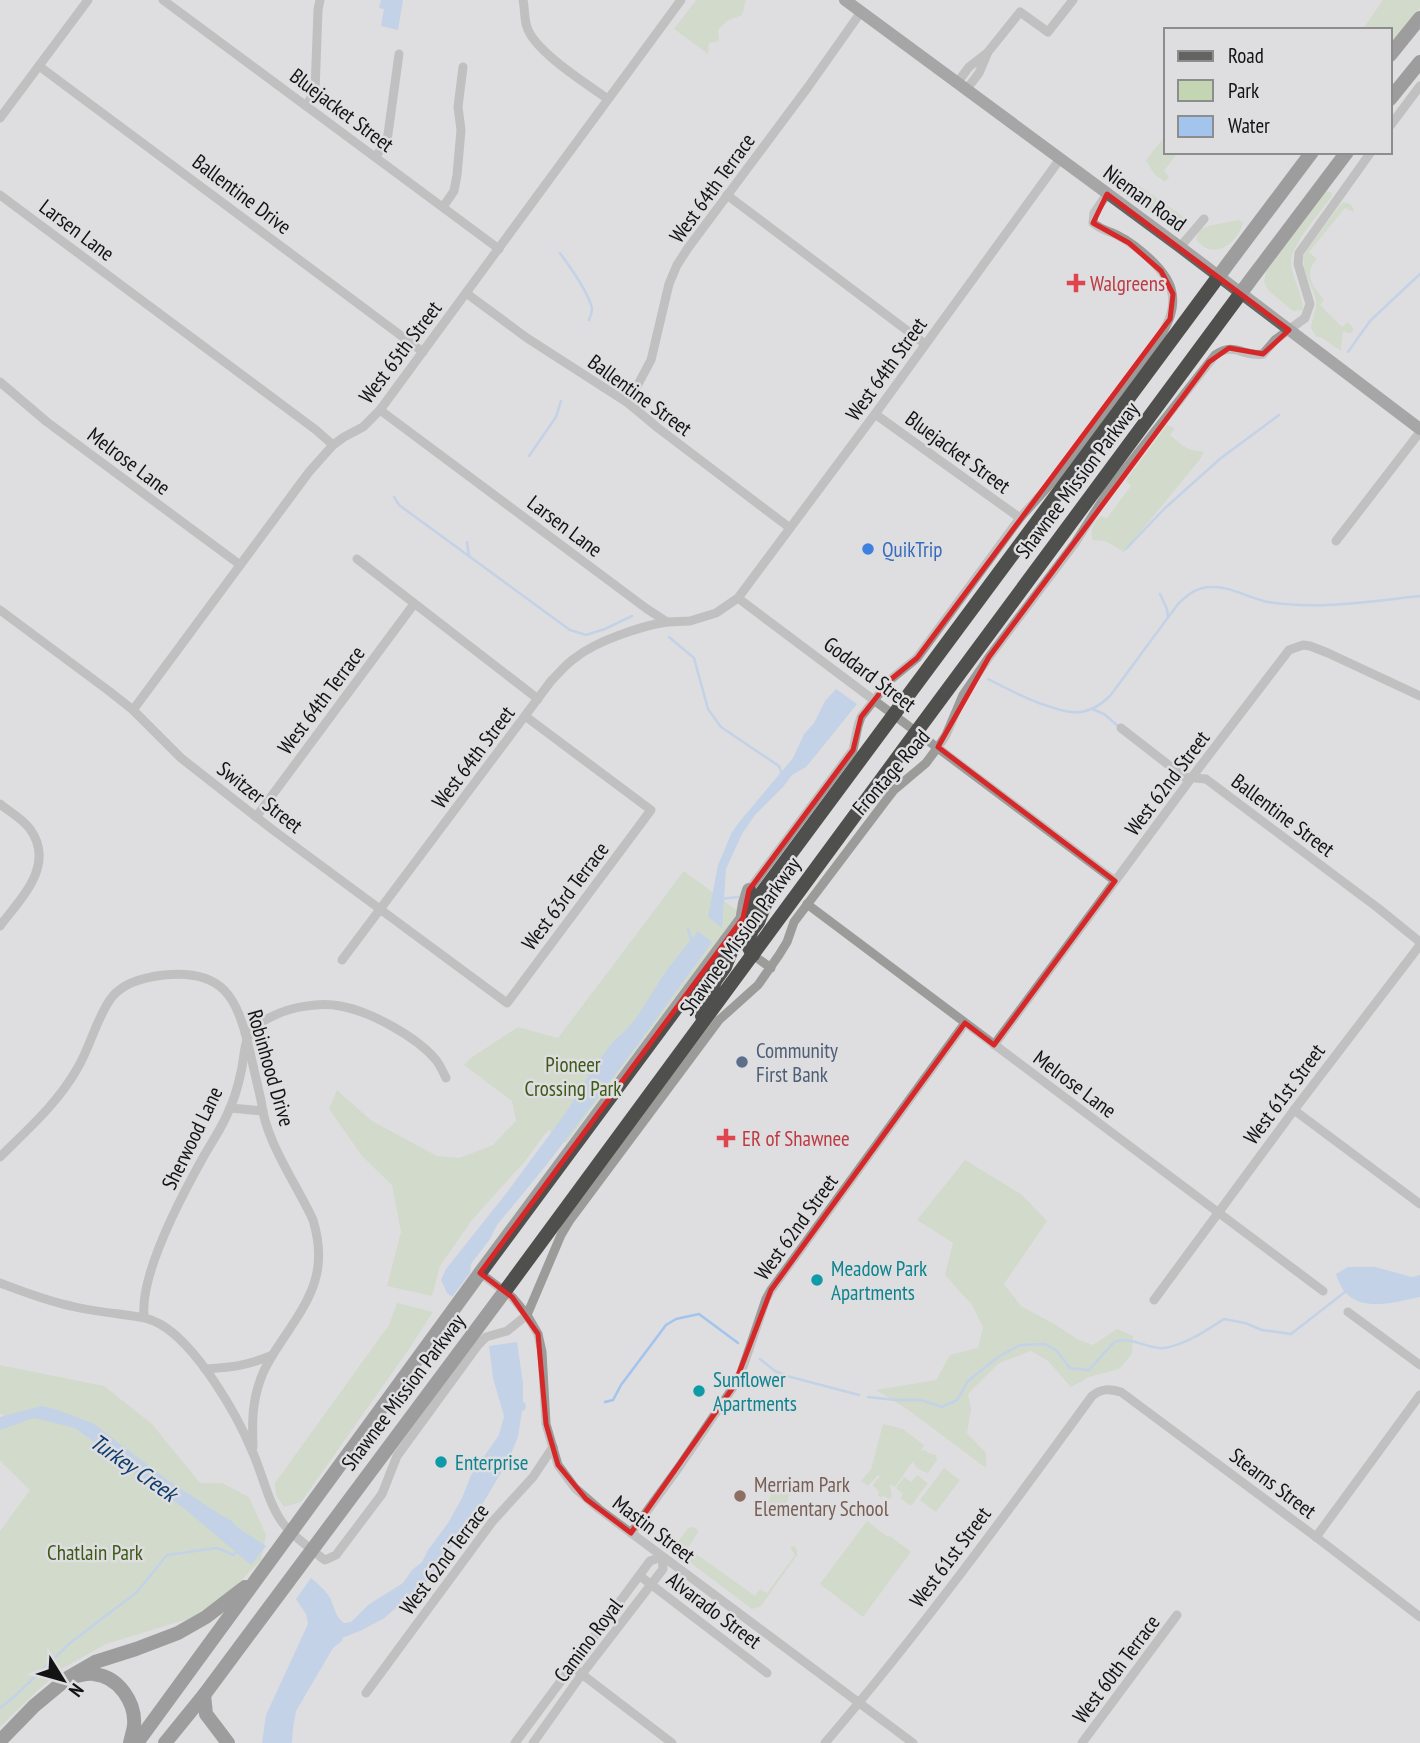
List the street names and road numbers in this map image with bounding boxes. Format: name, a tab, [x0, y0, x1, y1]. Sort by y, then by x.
street label: Bluejacket Street	[285, 62, 400, 158]
street label: West 64th Terrace	[663, 128, 761, 248]
street label: Ballentine Drive	[187, 148, 297, 240]
street label: Nieman Road	[1098, 159, 1192, 237]
street label: Larsen Lane	[34, 193, 120, 267]
street label: West 65th Street	[353, 295, 447, 409]
street label: West 64th Street	[839, 312, 933, 426]
street label: Ballentine Street	[583, 348, 698, 442]
street label: Shawnee Mission Parkway	[1009, 396, 1145, 564]
street label: Bluejacket Street	[900, 405, 1016, 499]
street label: Melrose Lane	[82, 421, 176, 501]
street label: Larsen Lane	[522, 489, 608, 563]
street label: Goddard Street	[818, 630, 922, 718]
street label: West 64th Terrace	[271, 640, 371, 760]
street label: West 64th Street	[426, 700, 520, 814]
street label: Frontage Road	[846, 724, 936, 820]
street label: West 62nd Street	[1119, 725, 1215, 841]
street label: Switzer Street	[212, 755, 308, 839]
street label: Ballentine Street	[1226, 767, 1340, 863]
street label: West 63rd Terrace	[516, 837, 614, 955]
street label: Shawnee Mission Parkway	[673, 851, 807, 1020]
street label: Robinhood Drive	[241, 1006, 301, 1130]
street label: West 61st Street	[1237, 1038, 1331, 1150]
street label: Melrose Lane	[1028, 1044, 1122, 1124]
street label: Sherwood Lane	[155, 1082, 229, 1194]
street label: West 62nd Street	[748, 1169, 844, 1285]
street label: Shawnee Mission Parkway	[335, 1308, 471, 1476]
street label: Stearns Street	[1224, 1442, 1322, 1525]
street label: Mastin Street	[607, 1489, 701, 1569]
street label: West 62nd Terrace	[393, 1498, 495, 1620]
street label: West 61st Street	[903, 1501, 997, 1613]
street label: Alvarado Street	[661, 1566, 767, 1654]
street label: Camino Royal	[548, 1593, 628, 1687]
street label: West 60th Terrace	[1066, 1609, 1166, 1729]

